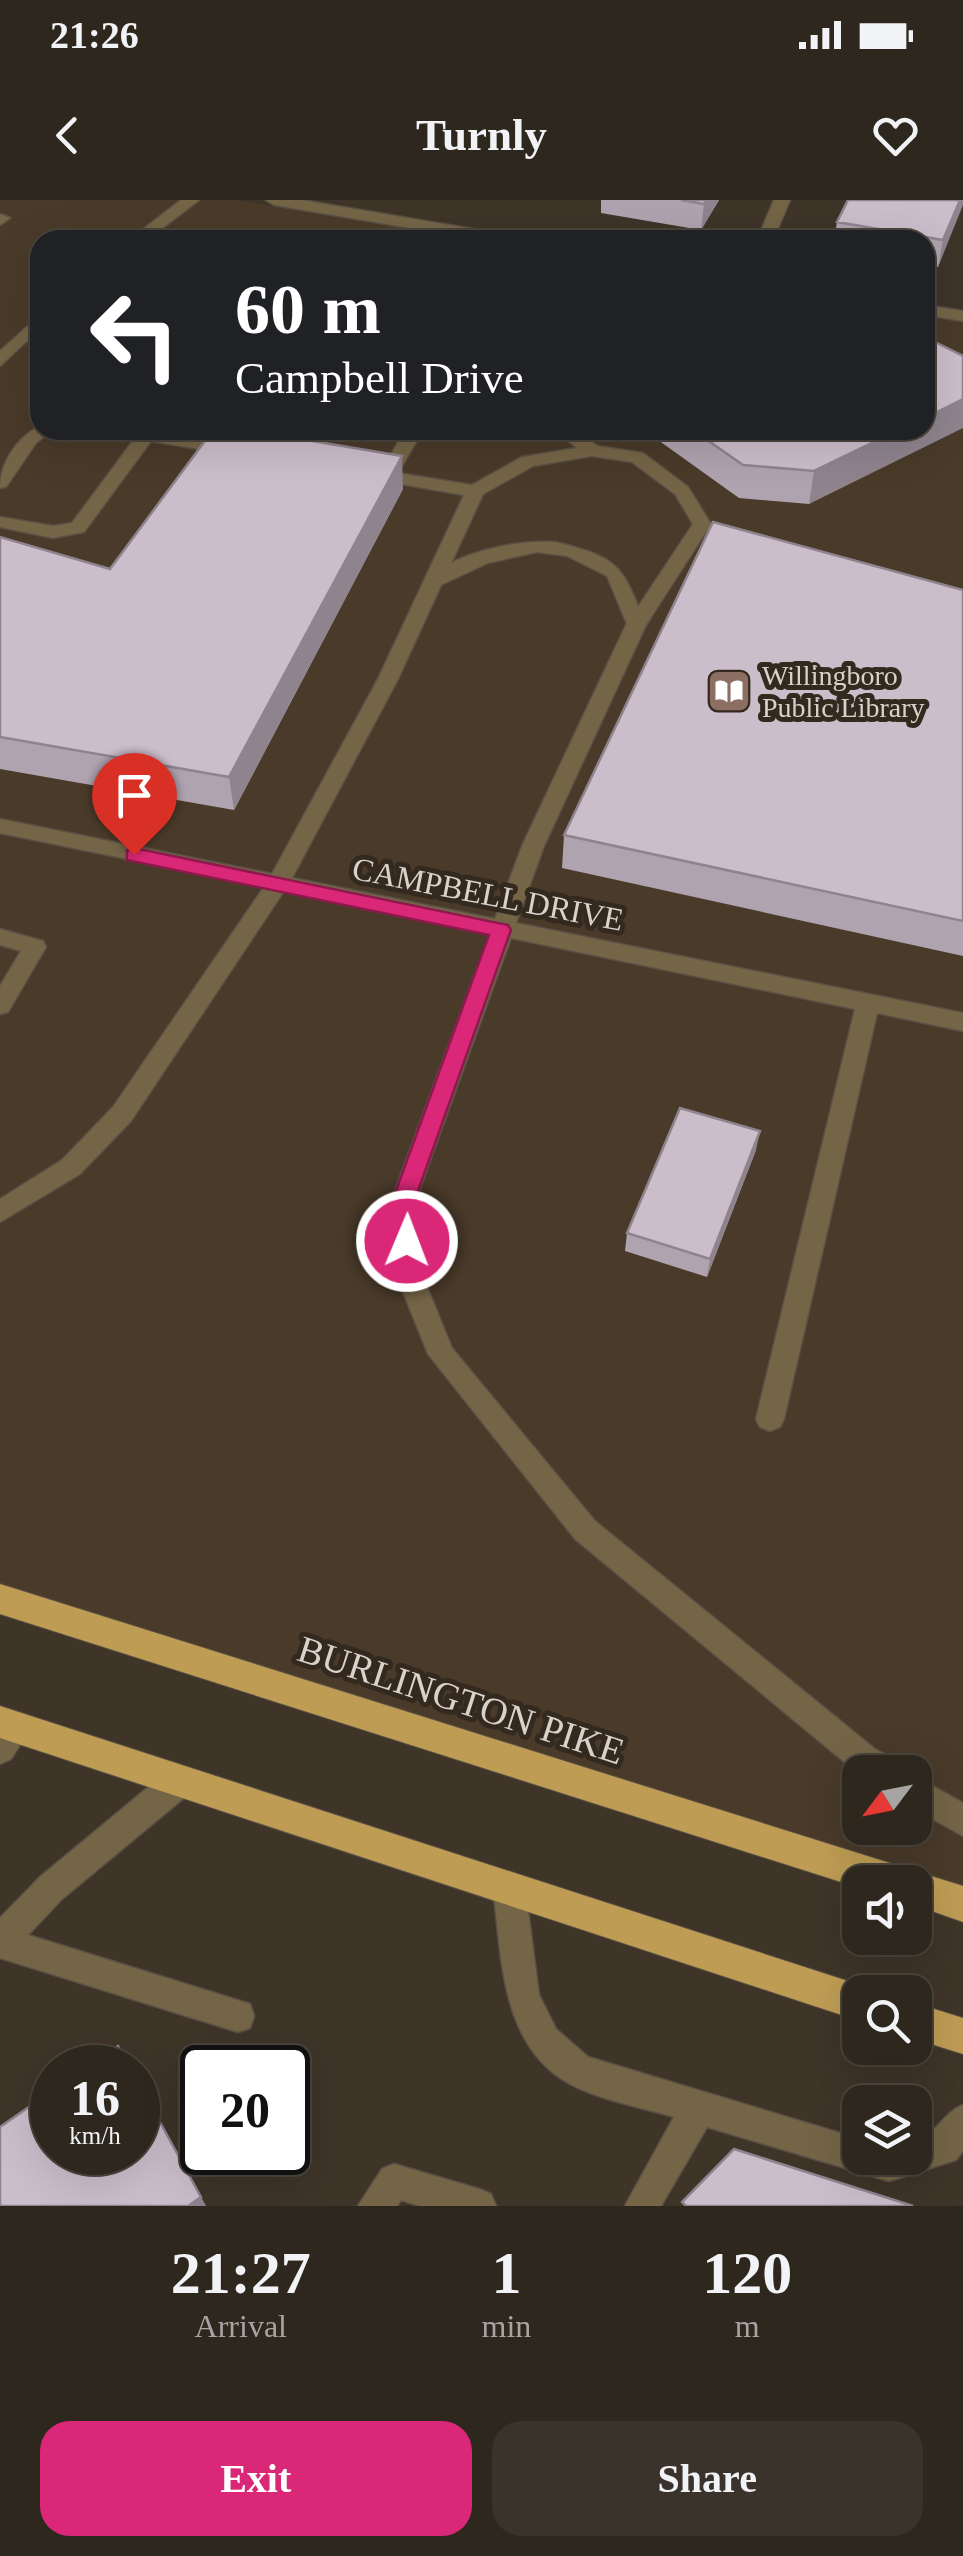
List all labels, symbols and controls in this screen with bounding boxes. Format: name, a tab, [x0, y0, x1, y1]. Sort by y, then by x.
text: 21:26	[50, 14, 139, 56]
icon: back	[40, 108, 95, 163]
icon: heart	[868, 108, 923, 163]
text: Turnly	[416, 110, 547, 160]
icon: left	[70, 270, 200, 400]
text: 60 m	[235, 271, 381, 348]
text: Campbell Drive	[235, 353, 524, 403]
place label: Willingboro Public Library	[762, 660, 925, 723]
library icon: Willingboro Public Library	[706, 668, 752, 714]
pin	[92, 753, 177, 856]
icon: arrive	[107, 768, 162, 823]
street label: CAMPBELL DRIVE	[349, 850, 627, 938]
position arrow	[355, 1189, 459, 1293]
street label: BURLINGTON PIKE	[293, 1627, 629, 1773]
north arrow	[842, 1755, 932, 1845]
map controls	[842, 1755, 932, 2175]
button: sound	[842, 1865, 932, 1955]
button: search	[842, 1975, 932, 2065]
speed limit sign: 20	[180, 2045, 310, 2175]
text: 16	[70, 2070, 120, 2126]
button: layers	[842, 2085, 932, 2175]
text: km/h	[69, 2122, 121, 2149]
text: 21:27	[171, 2240, 311, 2306]
text: 1	[491, 2240, 521, 2306]
text: 120	[702, 2240, 792, 2306]
text: Arrival	[195, 2308, 287, 2344]
text: min	[482, 2308, 531, 2344]
text: m	[735, 2308, 760, 2344]
button: Exit	[40, 2421, 472, 2536]
button: Share	[492, 2421, 923, 2536]

